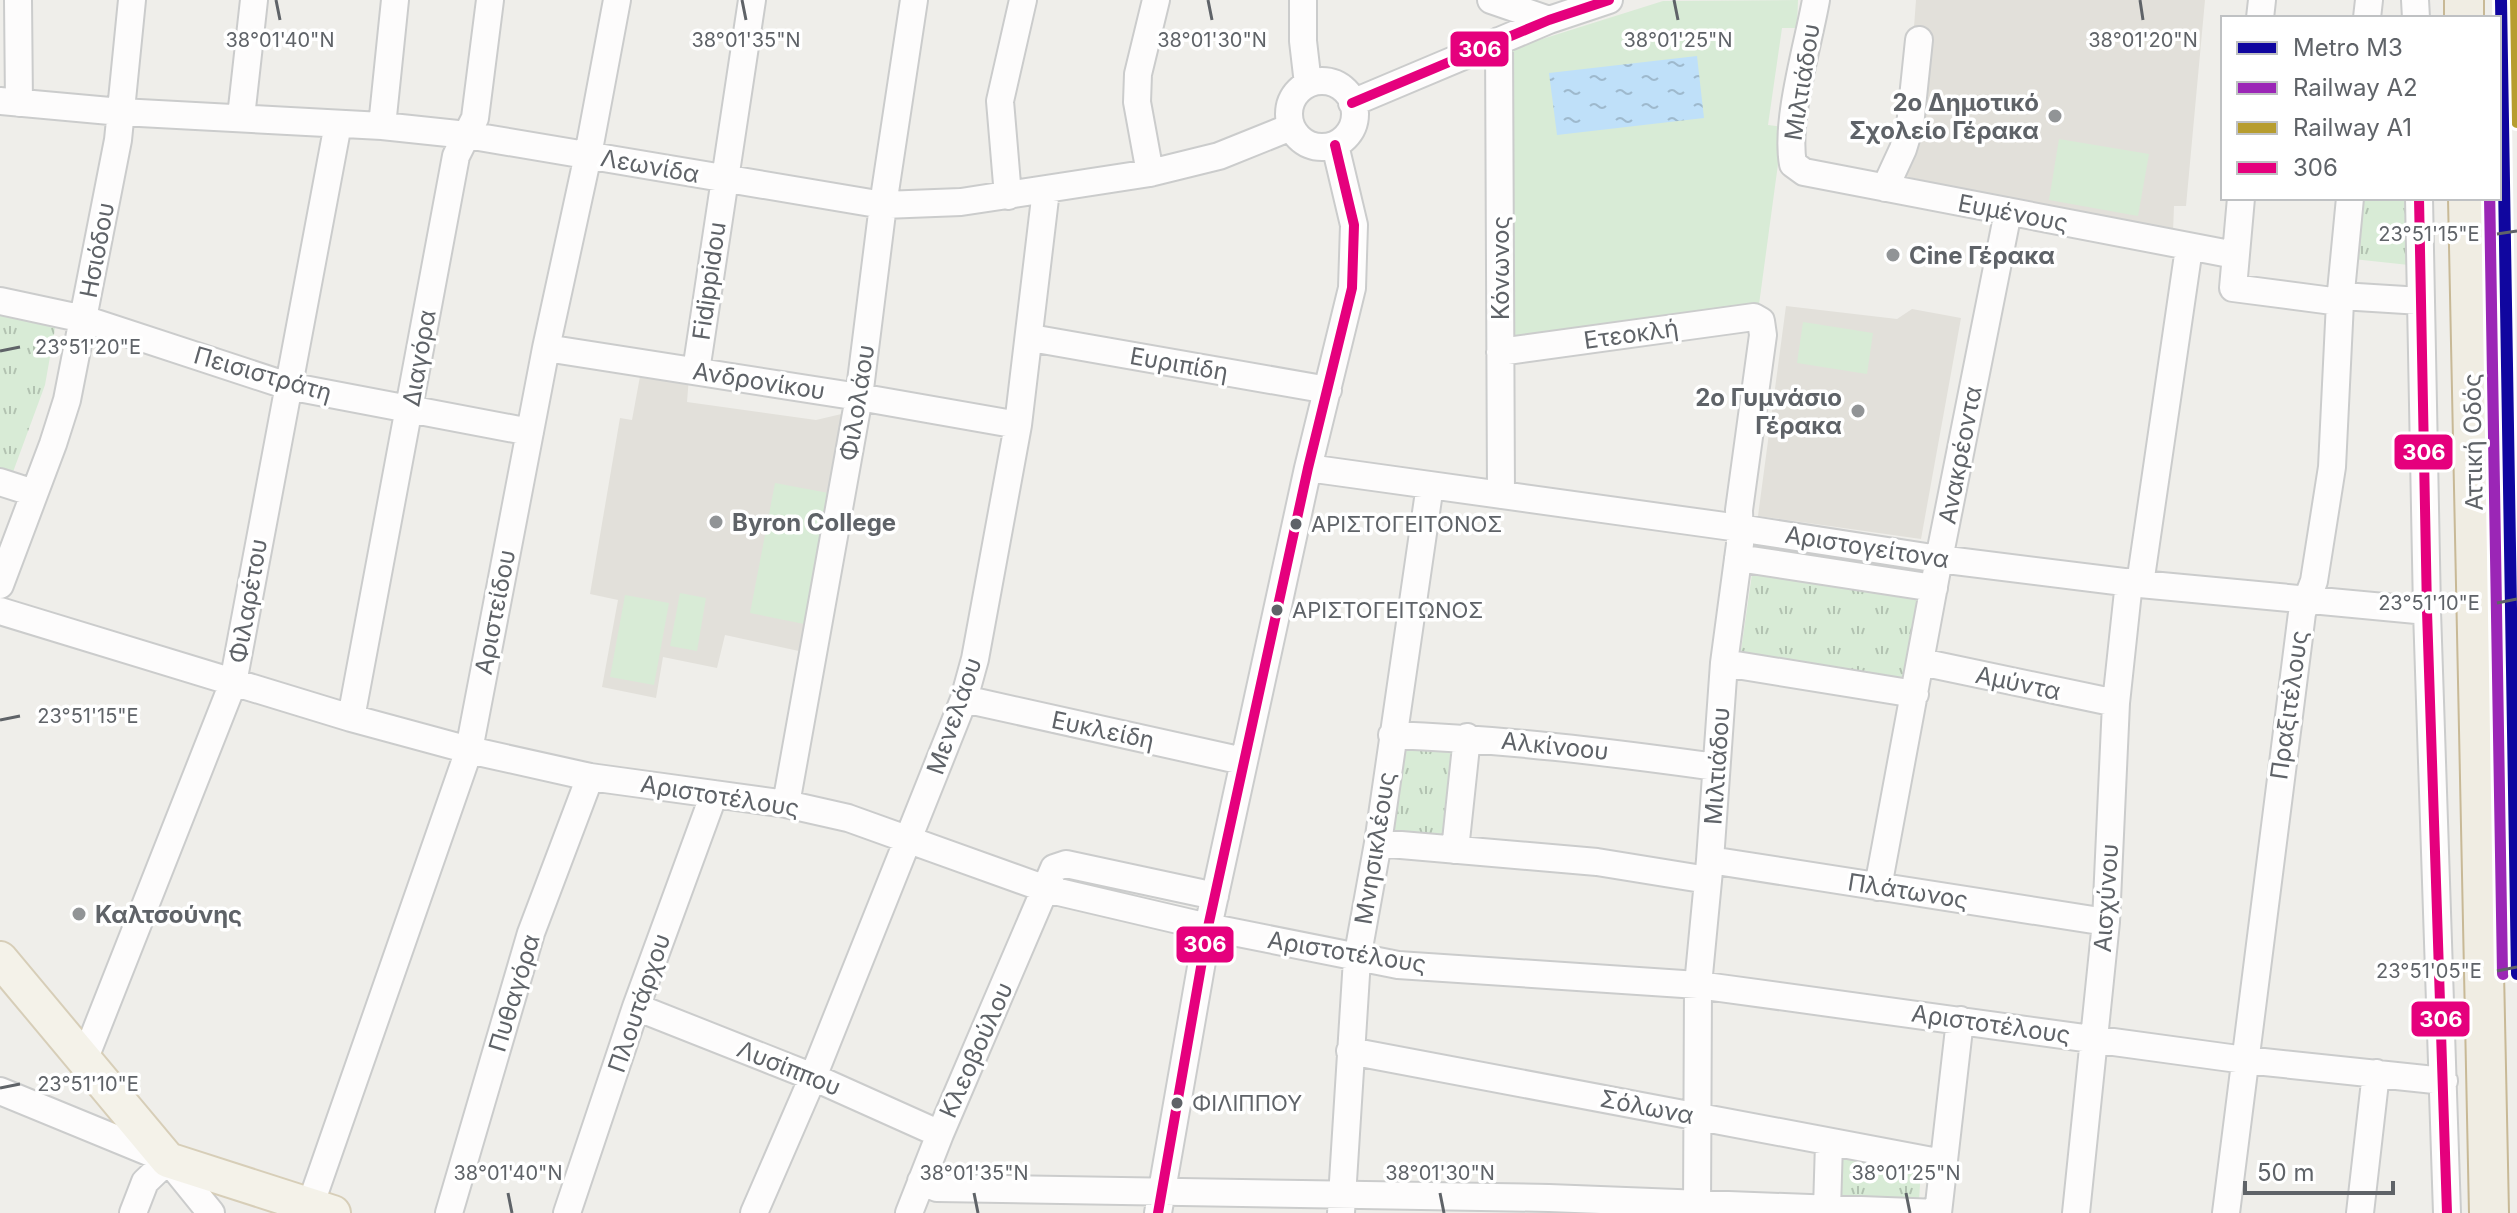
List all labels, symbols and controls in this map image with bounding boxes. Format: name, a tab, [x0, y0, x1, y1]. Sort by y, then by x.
legend	[2221, 16, 2501, 200]
street label: Μιλτιάδου	[1778, 22, 1826, 142]
text: 38°01'40"N	[226, 28, 334, 52]
text: 38°01'35"N	[691, 28, 801, 52]
text: 38°01'30"N	[1157, 28, 1267, 52]
text: 38°01'25"N	[1623, 28, 1733, 52]
text: 38°01'20"N	[2088, 28, 2198, 52]
line badge: 306	[1449, 30, 1510, 68]
text: Metro Μ3	[2293, 33, 2403, 62]
text: 306	[1458, 36, 1502, 62]
text: Railway A2	[2293, 73, 2418, 102]
place label: 2ο Δημοτικό Σχολείο Γέρακα	[1849, 88, 2039, 145]
marker: 2ο Δημοτικό Σχολείο Γέρακα	[2046, 107, 2064, 125]
text: Railway A1	[2293, 113, 2412, 142]
street label: Λεωνίδα	[599, 143, 701, 189]
text: 306	[2293, 153, 2338, 182]
street label: Ευμένους	[1956, 188, 2070, 238]
street label: Ησιόδου	[74, 200, 120, 300]
street label: Κόνωνος	[1486, 216, 1515, 320]
street label: Fidippidou	[686, 220, 732, 342]
text: 23°51'15"E	[2378, 222, 2480, 246]
place label: Cine Γέρακα	[1909, 241, 2055, 270]
marker: Cine Γέρακα	[1884, 246, 1902, 264]
street label: Διαγόρα	[396, 308, 442, 408]
street label: Ετεοκλή	[1582, 313, 1680, 355]
text: 23°51'20"E	[35, 335, 141, 359]
street label: Πεισιστράτη	[191, 340, 335, 408]
street label: Ευριπίδη	[1128, 341, 1230, 387]
street label: Φιλολάου	[833, 343, 881, 463]
street label: Ανδρονίκου	[691, 356, 827, 406]
street label: Αττική Οδός	[2457, 373, 2489, 511]
place label: 2ο Γυμνάσιο Γέρακα	[1695, 383, 1842, 440]
street label: Ανακρέοντα	[1932, 384, 1988, 526]
marker: 2ο Γυμνάσιο Γέρακα	[1849, 402, 1867, 420]
line badge: 306	[2393, 433, 2454, 471]
text: 306	[2402, 439, 2446, 465]
place label: Byron College	[732, 508, 896, 537]
place label: ΑΡΙΣΤΟΓΕΙΤΟΝΟΣ	[1311, 511, 1502, 537]
marker: Byron College	[707, 513, 725, 531]
marker: ΑΡΙΣΤΟΓΕΙΤΟΝΟΣ	[1288, 516, 1304, 532]
street label: Αριστογείτονα	[1783, 520, 1951, 574]
street label: Φιλαρέτου	[223, 536, 273, 666]
street label: Αριστείδου	[469, 547, 521, 677]
text: 23°51'10"E	[2378, 591, 2480, 615]
place label: ΑΡΙΣΤΟΓΕΙΤΩΝΟΣ	[1292, 597, 1483, 623]
marker: ΑΡΙΣΤΟΓΕΙΤΩΝΟΣ	[1269, 602, 1285, 618]
street label: Πραξιτέλους	[2264, 629, 2314, 781]
street label: Μενελάου	[921, 654, 987, 778]
street label: Αμύντα	[1973, 660, 2063, 706]
text: 23°51'15"E	[37, 704, 139, 728]
street label: Ευκλείδη	[1049, 705, 1157, 755]
street label: Μιλτιάδου	[1698, 706, 1736, 826]
street label: Αλκίνοου	[1500, 726, 1610, 766]
street label: Αριστοτέλους	[639, 769, 801, 823]
street label: Μνησικλέους	[1349, 770, 1401, 926]
street label: Αισχύνου	[2088, 843, 2124, 953]
street label: Πλάτωνος	[1846, 867, 1970, 915]
place label: Καλτσούνης	[95, 900, 242, 929]
marker: Καλτσούνης	[70, 905, 88, 923]
line badge: 306	[1175, 925, 1235, 964]
street label: Αριστοτέλους	[1266, 925, 1428, 979]
street label: Πλουτάρχου	[602, 930, 676, 1076]
street label: Πυθαγόρα	[482, 931, 546, 1055]
text: 306	[1183, 931, 1227, 957]
text: 23°51'05"E	[2376, 959, 2482, 983]
street label: Κλεοβούλου	[933, 978, 1019, 1122]
street label: Αριστοτέλους	[1910, 998, 2072, 1050]
line badge: 306	[2410, 1000, 2471, 1038]
text: 306	[2419, 1006, 2463, 1032]
street label: Λυσίππου	[733, 1034, 845, 1102]
text: 23°51'10"E	[37, 1072, 139, 1096]
street label: Σόλωνα	[1598, 1084, 1696, 1130]
place label: ΦΙΛΙΠΠΟΥ	[1192, 1090, 1302, 1116]
marker: ΦΙΛΙΠΠΟΥ	[1169, 1095, 1185, 1111]
scale bar	[2245, 1145, 2393, 1195]
text: 50 m	[2257, 1158, 2315, 1187]
text: 38°01'40"N	[454, 1161, 562, 1185]
text: 38°01'35"N	[919, 1161, 1029, 1185]
text: 38°01'30"N	[1385, 1161, 1495, 1185]
text: 38°01'25"N	[1851, 1161, 1961, 1185]

